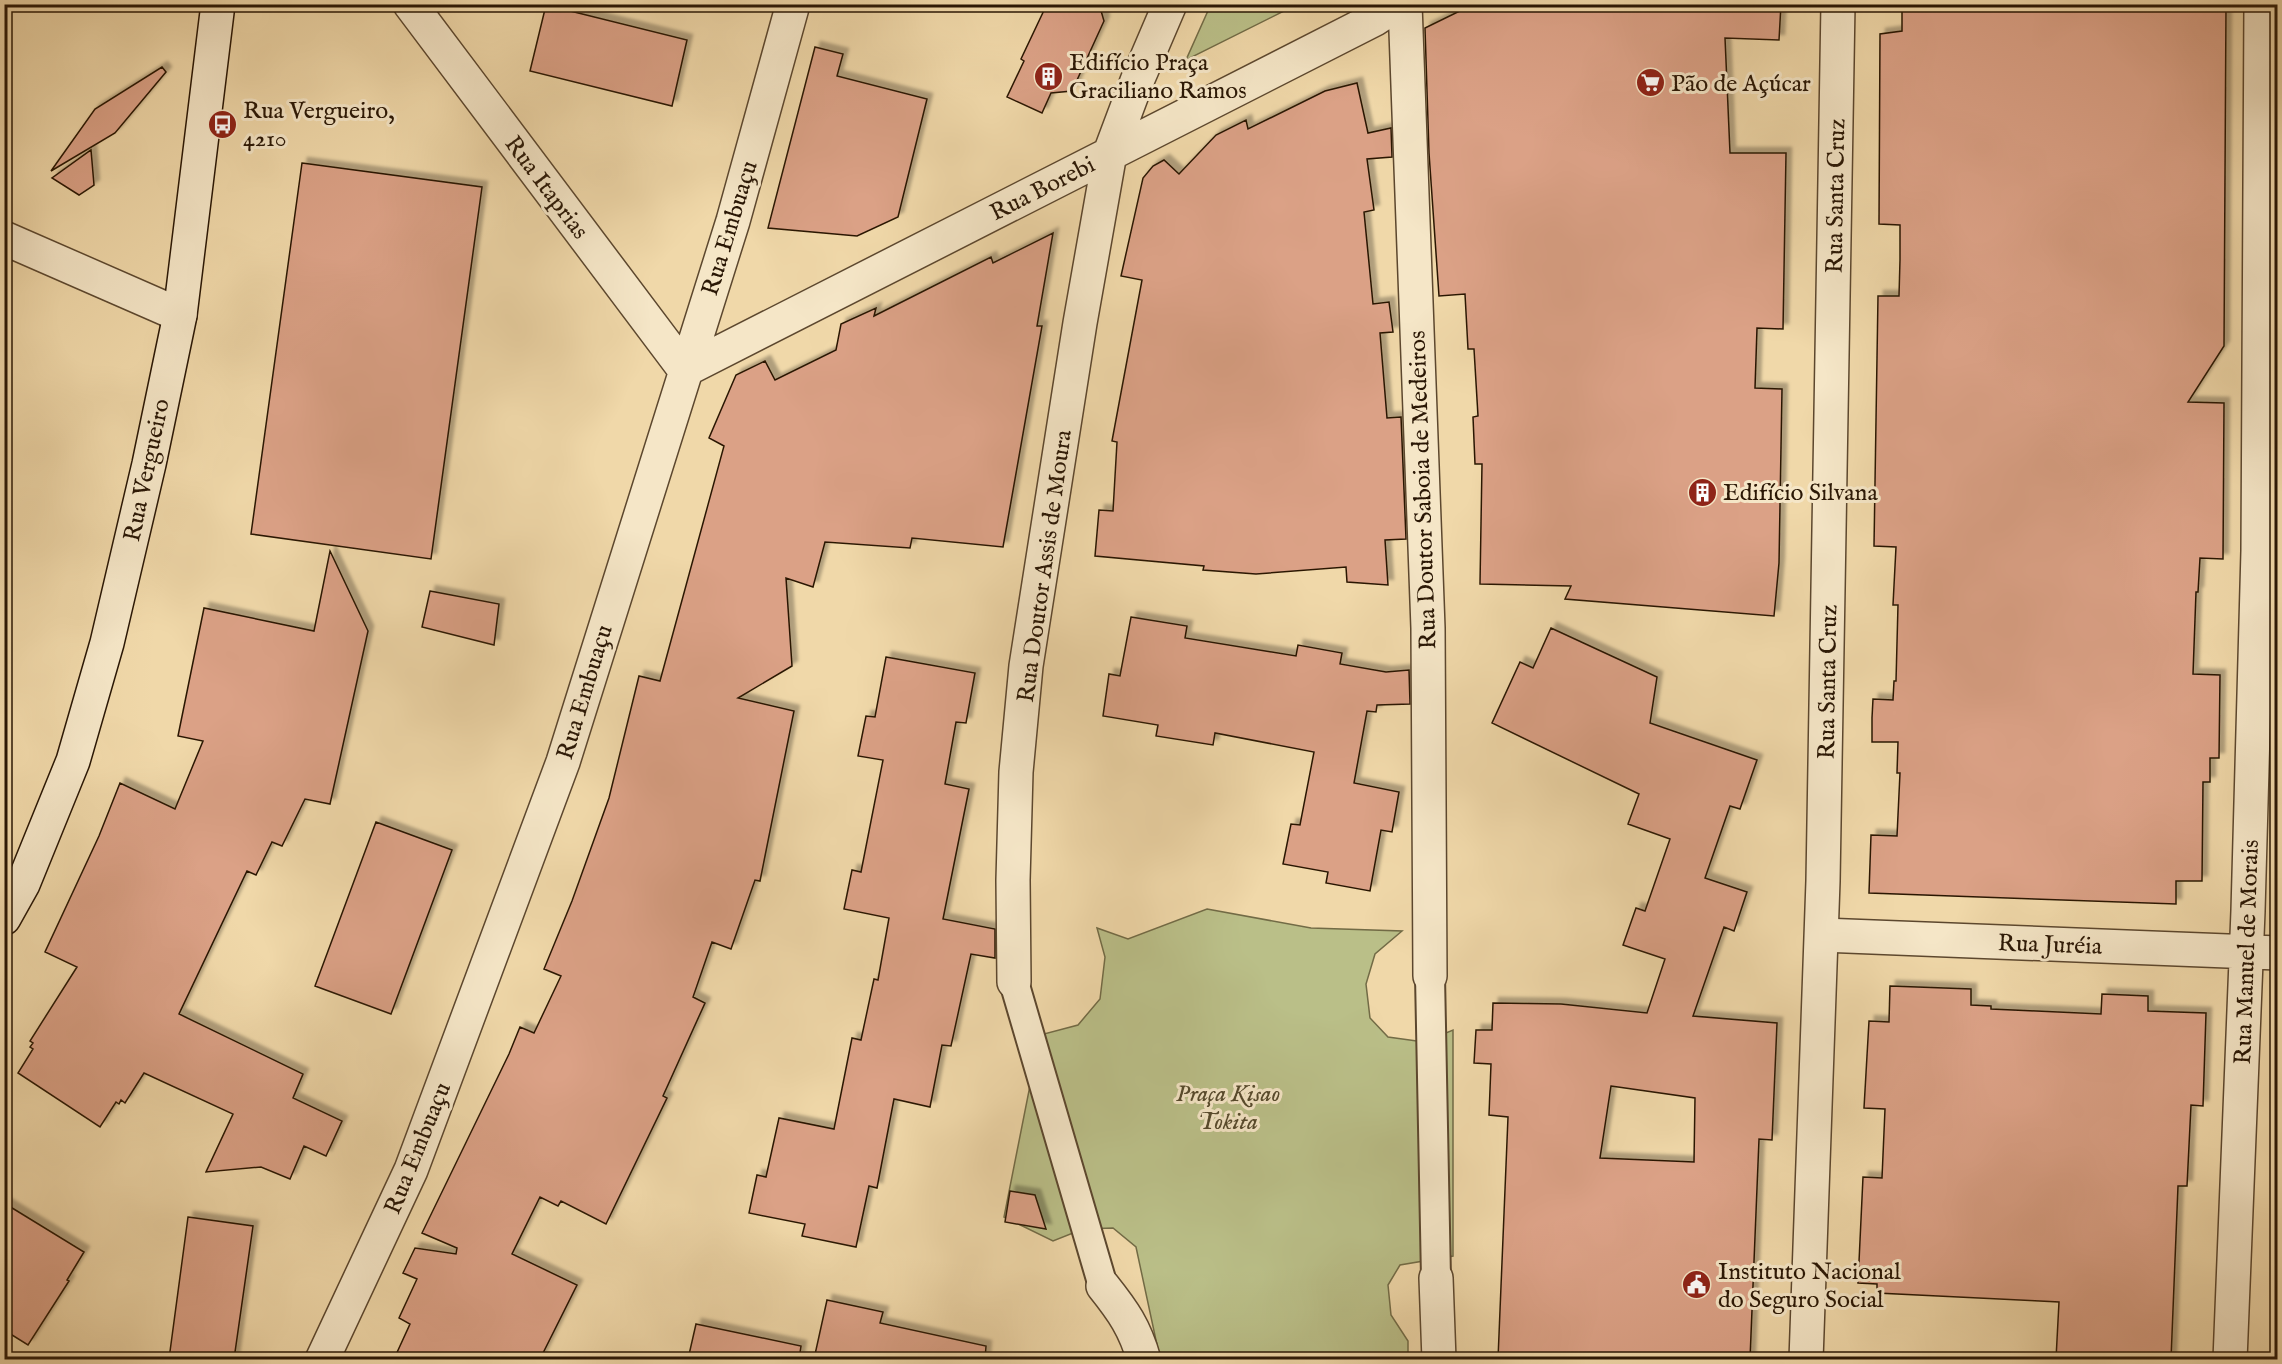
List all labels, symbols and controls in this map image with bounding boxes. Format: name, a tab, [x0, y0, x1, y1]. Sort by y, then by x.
place label: Edifício Praça Graciliano Ramos	[1069, 48, 1247, 107]
building icon: Edifício Praça Graciliano Ramos	[1032, 60, 1064, 92]
supermarket icon: Pão de Açúcar	[1634, 67, 1666, 99]
place label: Pão de Açúcar	[1671, 69, 1811, 100]
place label: Rua Vergueiro, 4210	[243, 96, 395, 155]
bus stop icon: Rua Vergueiro, 4210	[206, 108, 238, 140]
street label: Rua Santa Cruz	[1820, 118, 1853, 274]
street label: Rua Itaprias	[497, 130, 595, 246]
street label: Rua Borebi	[985, 150, 1100, 229]
street label: Rua Embuaçu	[695, 157, 766, 300]
street label: Rua Doutor Saboia de Medeiros	[1402, 330, 1445, 650]
street label: Rua Vergueiro	[117, 396, 178, 545]
street label: Rua Doutor Assis de Moura	[1011, 427, 1080, 704]
building icon: Edifício Silvana	[1686, 476, 1718, 508]
place label: Edifício Silvana	[1723, 478, 1878, 509]
street label: Rua Santa Cruz	[1812, 604, 1845, 760]
street label: Rua Embuaçu	[550, 621, 621, 764]
street label: Rua Manuel de Morais	[2228, 839, 2267, 1065]
street label: Rua Juréia	[1997, 928, 2103, 963]
street label: Rua Embuaçu	[378, 1078, 459, 1219]
park label: Praça Kisao Tokita	[1176, 1079, 1280, 1138]
place label: Instituto Nacional do Seguro Social	[1718, 1257, 1901, 1316]
public building icon: Instituto Nacional do Seguro Social	[1681, 1269, 1713, 1301]

